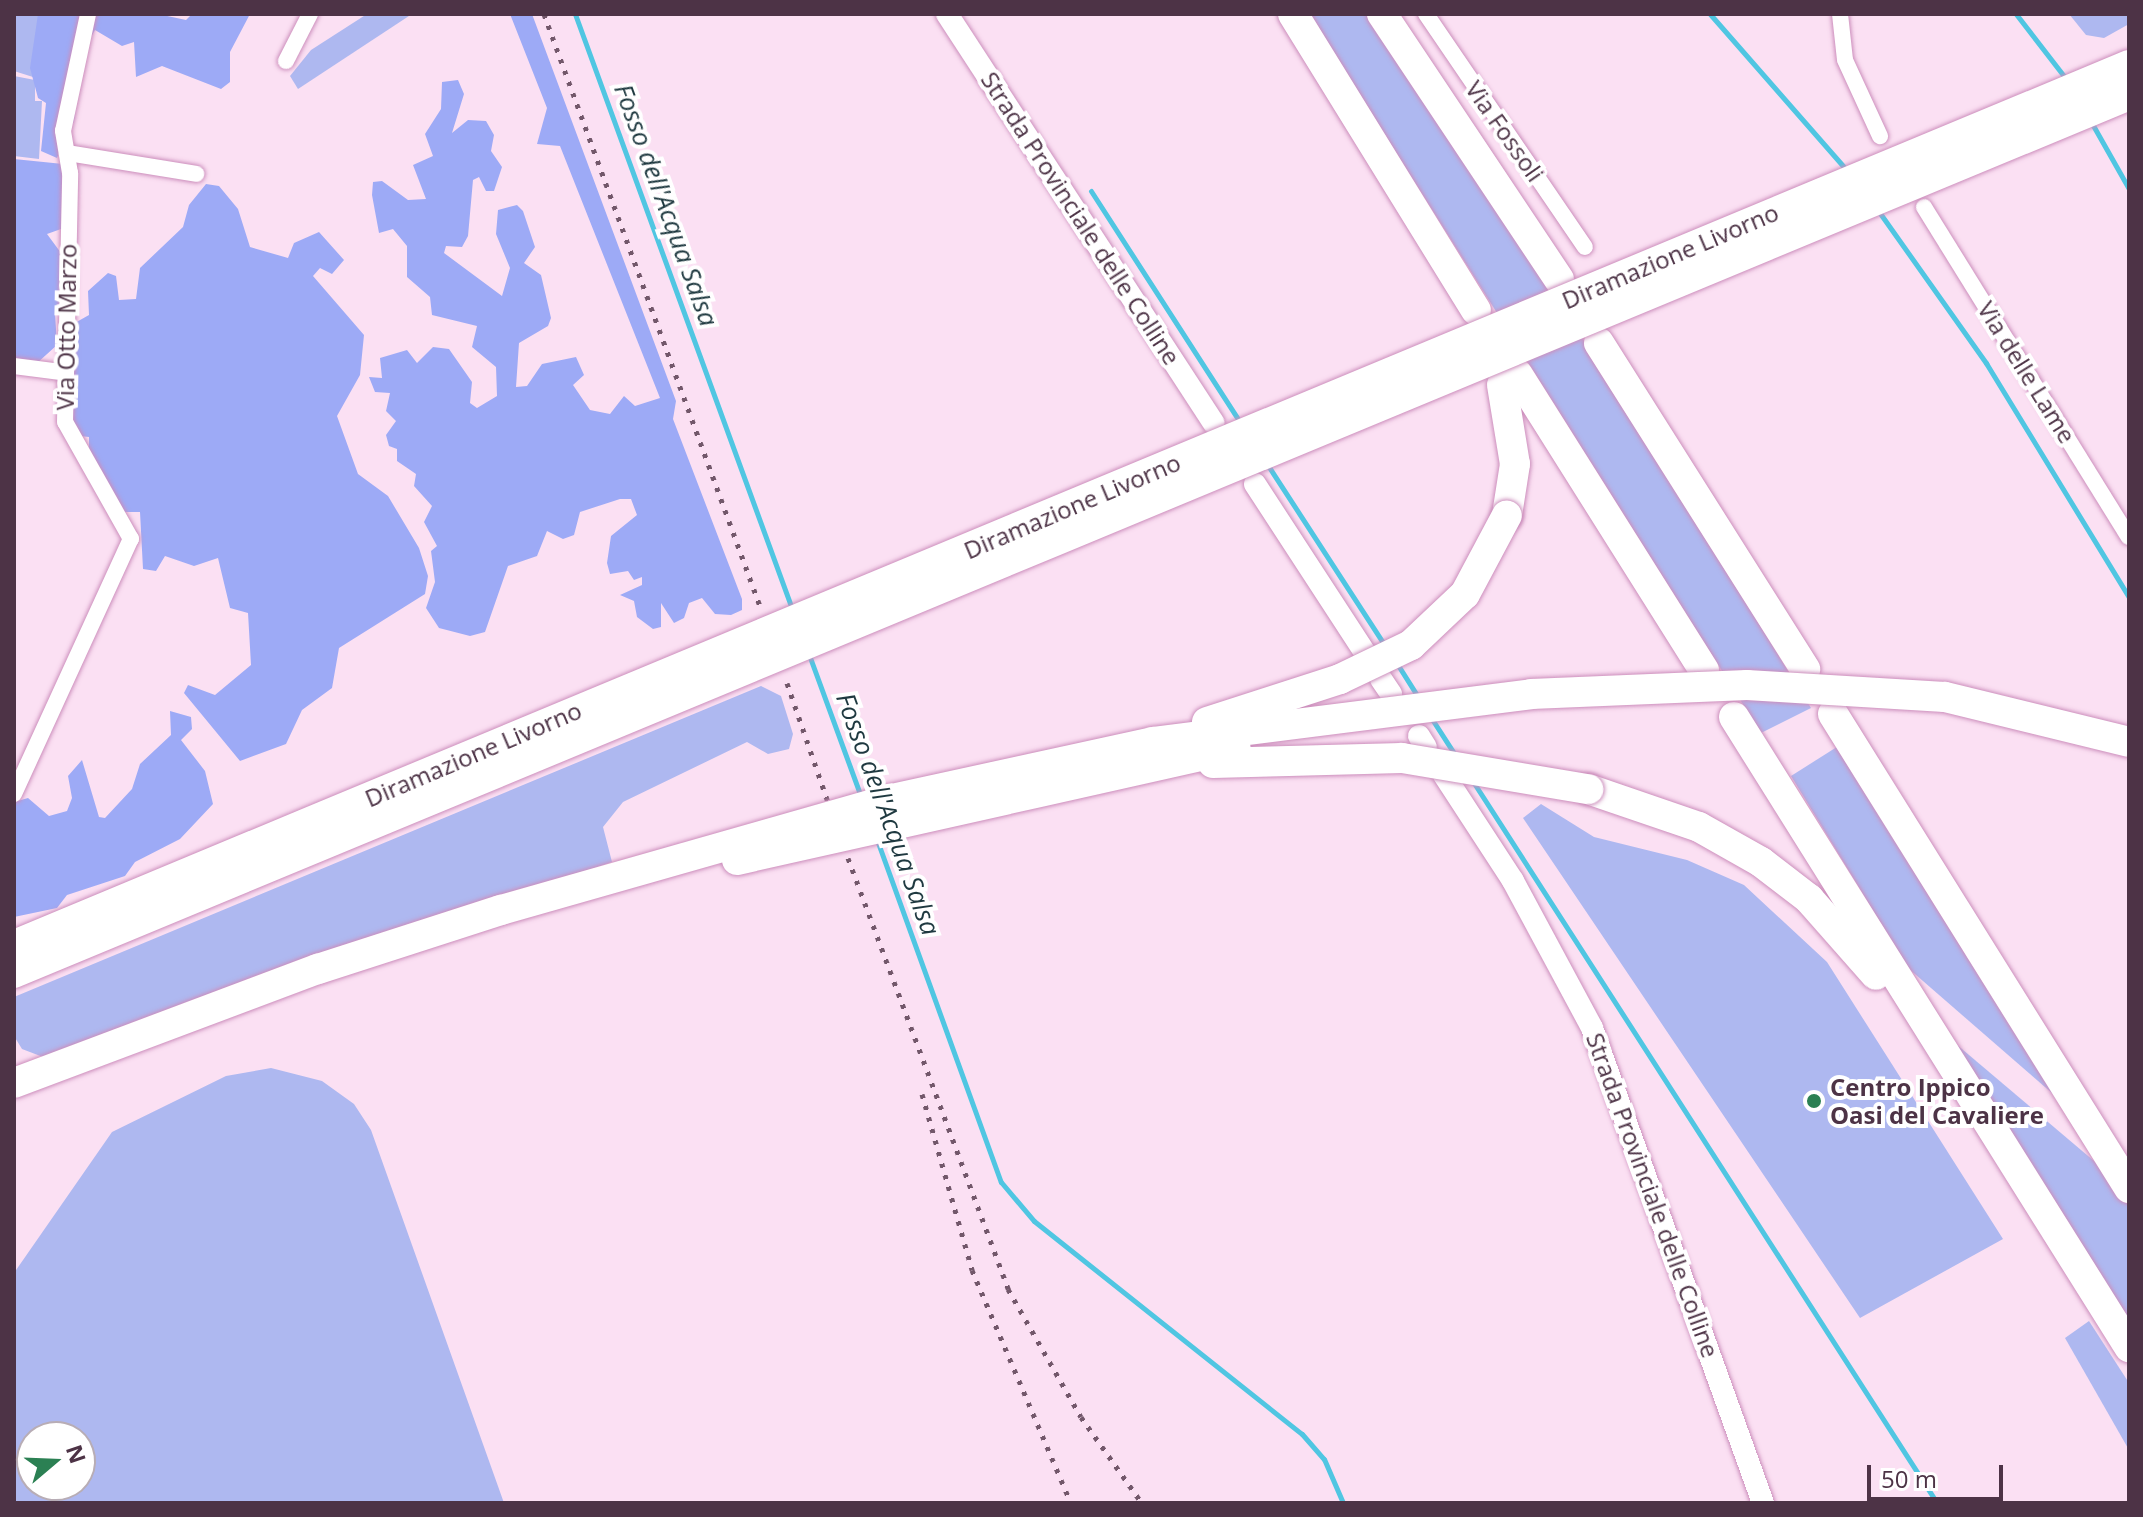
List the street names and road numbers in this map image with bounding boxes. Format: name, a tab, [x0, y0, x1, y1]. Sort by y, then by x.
street label: Strada Provinciale delle Colline	[975, 66, 1187, 370]
street label: Via Fossoli	[1460, 75, 1550, 187]
street label: Diramazione Livorno	[1557, 197, 1783, 315]
street label: Via Otto Marzo	[50, 243, 82, 411]
street label: Via delle Lame	[1972, 296, 2082, 448]
street label: Diramazione Livorno	[959, 447, 1185, 565]
street label: Diramazione Livorno	[360, 695, 586, 813]
street label: Strada Provinciale delle Colline	[1581, 1029, 1725, 1361]

